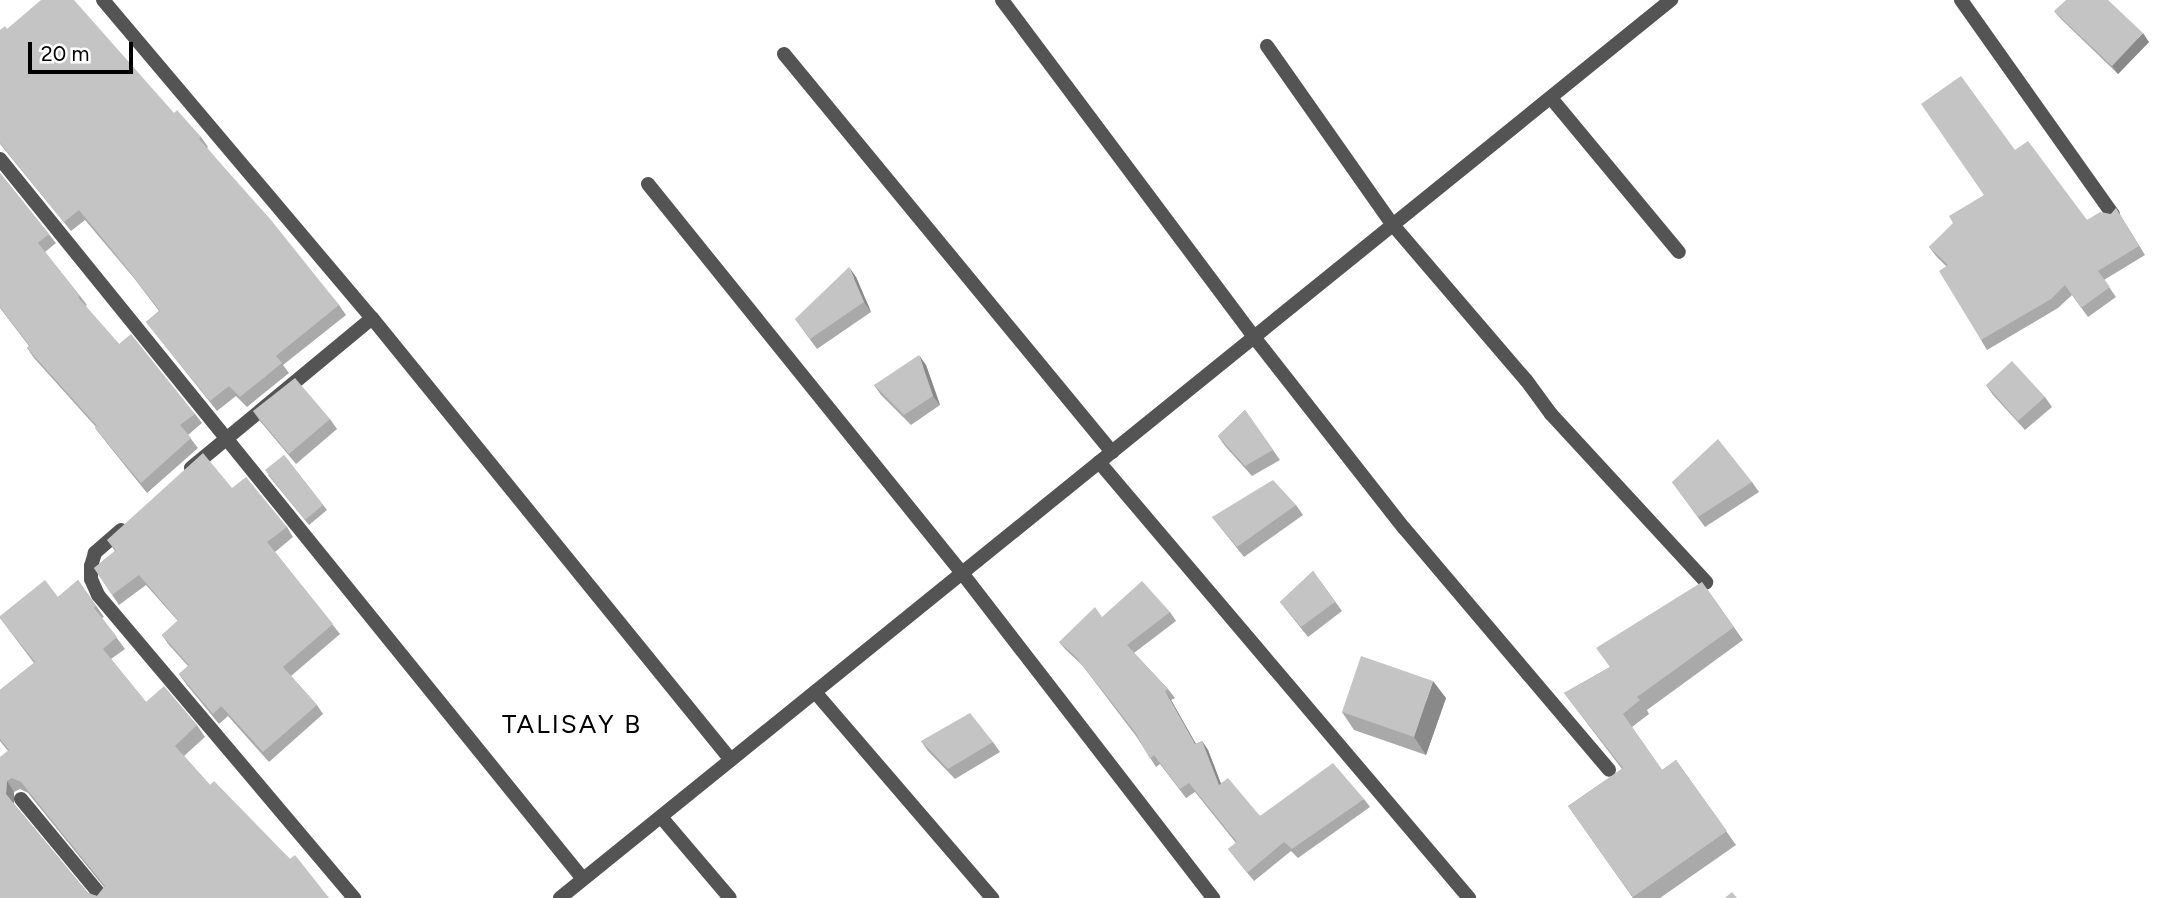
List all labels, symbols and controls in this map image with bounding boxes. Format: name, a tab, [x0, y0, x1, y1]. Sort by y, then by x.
scale bar	[32, 28, 136, 72]
text: 20 m	[41, 41, 89, 66]
district label: TALISAY B	[503, 709, 641, 741]

